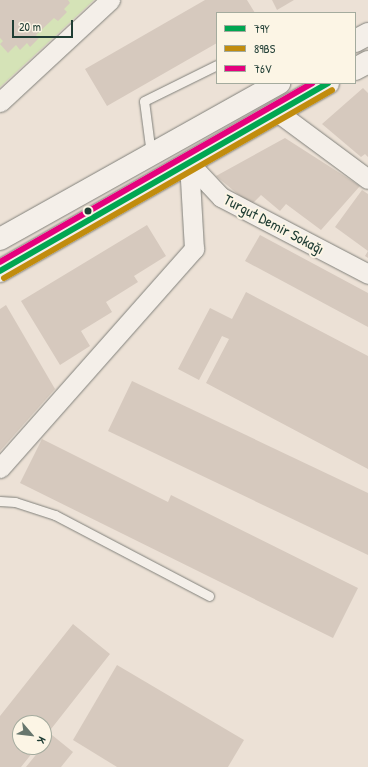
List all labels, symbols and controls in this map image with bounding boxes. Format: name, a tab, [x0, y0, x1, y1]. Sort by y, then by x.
scale bar	[14, 12, 75, 38]
legend	[216, 12, 356, 84]
text: 20 m	[19, 18, 41, 35]
text: 79Y	[254, 20, 270, 37]
text: 89BS	[254, 40, 275, 57]
text: 76V	[254, 60, 271, 77]
street label: Turgut Demir Sokağı	[221, 190, 327, 258]
unlabelled marker	[83, 206, 93, 216]
north arrow	[12, 715, 52, 755]
text: K	[34, 734, 49, 746]

